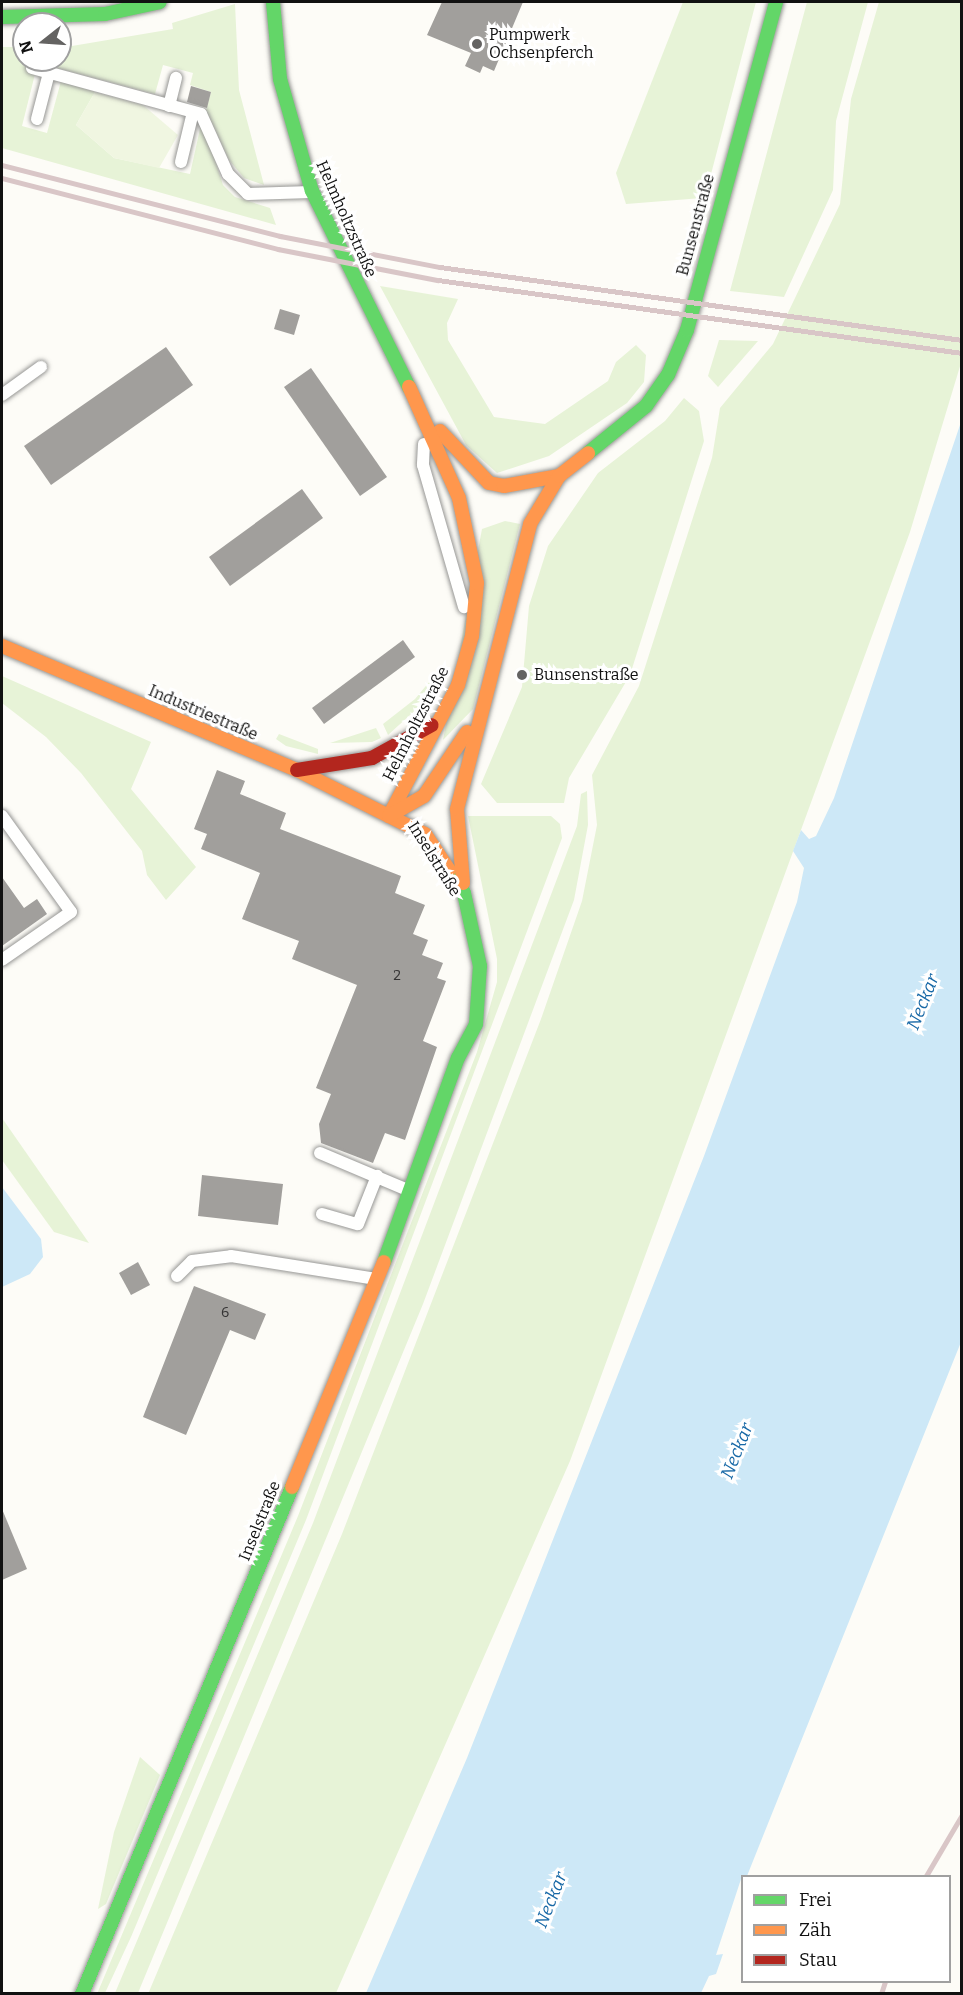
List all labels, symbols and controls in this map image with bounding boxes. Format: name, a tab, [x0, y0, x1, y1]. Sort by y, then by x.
north arrow	[12, 12, 72, 72]
place label: Pumpwerk Ochsenpferch	[489, 25, 593, 63]
marker: Pumpwerk Ochsenpferch	[470, 37, 484, 51]
text: N	[15, 38, 37, 56]
street label: Helmholtzstraße	[312, 158, 380, 280]
street label: Bunsenstraße	[673, 172, 719, 278]
street label: Helmholtzstraße	[379, 664, 453, 784]
place label: Bunsenstraße	[534, 665, 638, 685]
marker: Bunsenstraße	[515, 668, 529, 682]
street label: Industriestraße	[146, 681, 260, 745]
street label: Inselstraße	[403, 818, 465, 900]
house number: 2	[393, 968, 401, 984]
water label: Neckar	[902, 971, 944, 1033]
house number: 6	[221, 1305, 229, 1321]
water label: Neckar	[716, 1420, 758, 1482]
street label: Inselstraße	[235, 1478, 285, 1564]
water label: Neckar	[530, 1869, 572, 1931]
legend	[741, 1875, 951, 1983]
text: Frei	[799, 1889, 832, 1911]
text: Zäh	[799, 1919, 831, 1941]
text: Stau	[799, 1949, 837, 1971]

